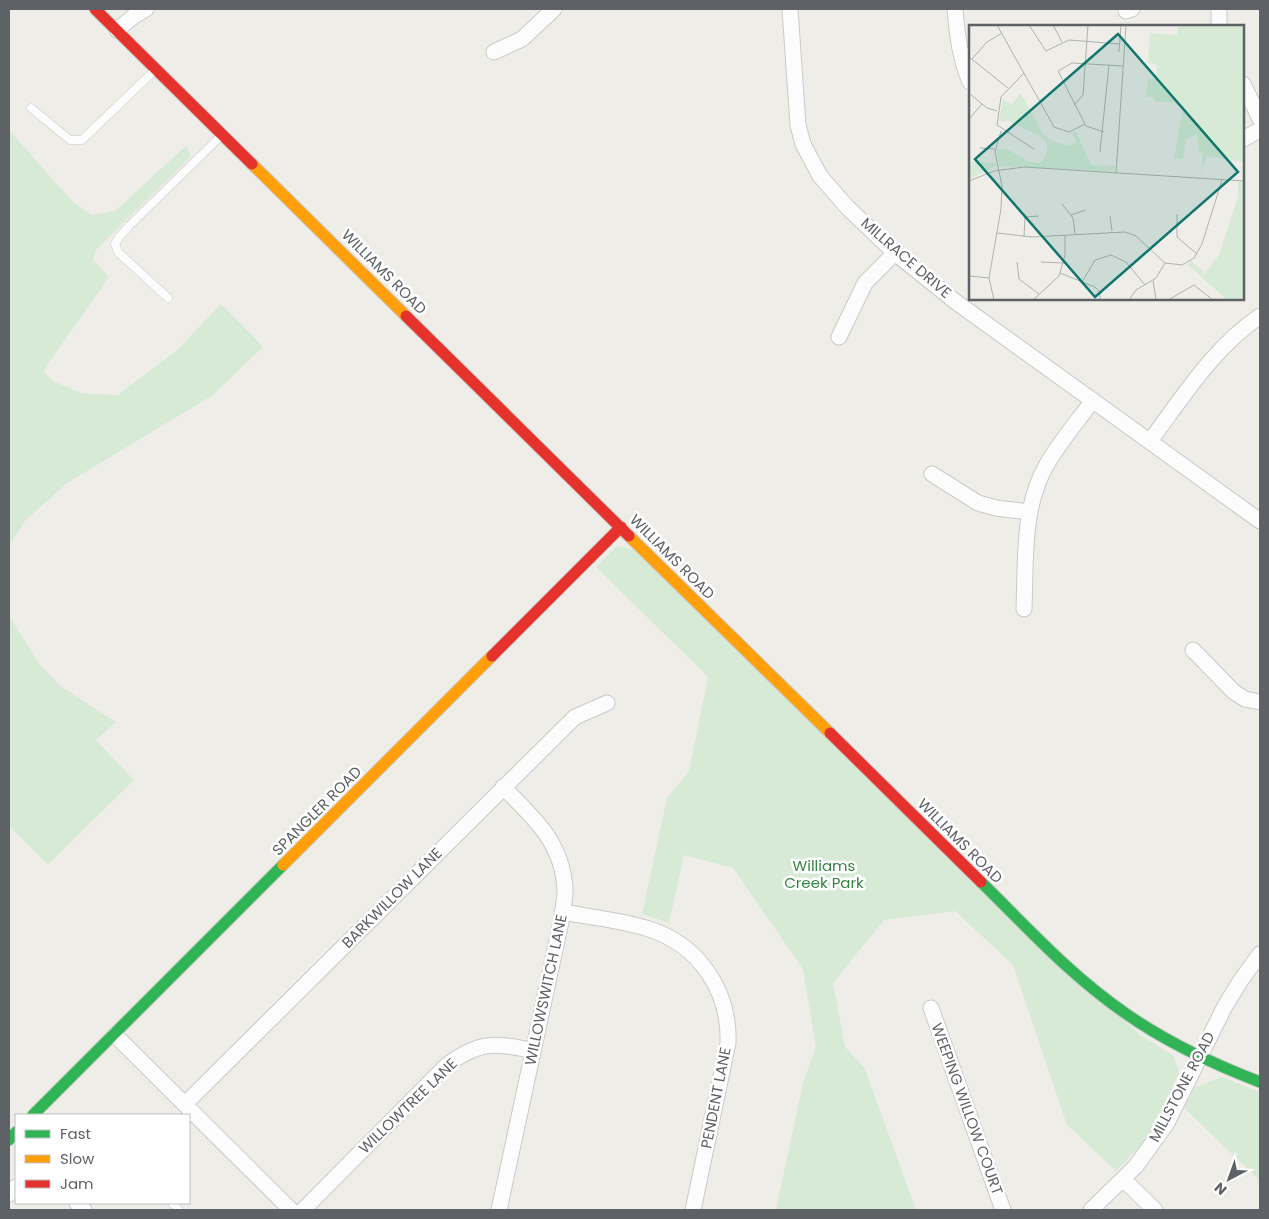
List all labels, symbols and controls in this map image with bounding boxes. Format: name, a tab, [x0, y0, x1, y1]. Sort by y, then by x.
inset map	[969, 25, 1244, 300]
street label: MILLRACE DRIVE	[857, 213, 956, 303]
street label: WILLIAMS ROAD	[337, 224, 432, 319]
street label: WILLIAMS ROAD	[625, 509, 720, 604]
street label: SPANGLER ROAD	[267, 761, 366, 860]
street label: WILLIAMS ROAD	[913, 793, 1008, 888]
street label: BARKWILLOW LANE	[337, 843, 446, 952]
park label: Williams Creek Park	[784, 855, 864, 893]
street label: WILLOWSWITCH LANE	[519, 913, 572, 1067]
street label: WEEPING WILLOW COURT	[927, 1020, 1008, 1198]
street label: MILLSTONE ROAD	[1144, 1028, 1220, 1146]
street label: PENDENT LANE	[695, 1045, 736, 1150]
street label: WILLOWTREE LANE	[354, 1053, 461, 1158]
legend	[15, 1114, 190, 1204]
text: Fast	[60, 1123, 91, 1144]
text: Slow	[60, 1148, 95, 1169]
north arrow	[1204, 1154, 1254, 1204]
text: Jam	[60, 1173, 94, 1194]
text: N	[1210, 1178, 1231, 1200]

